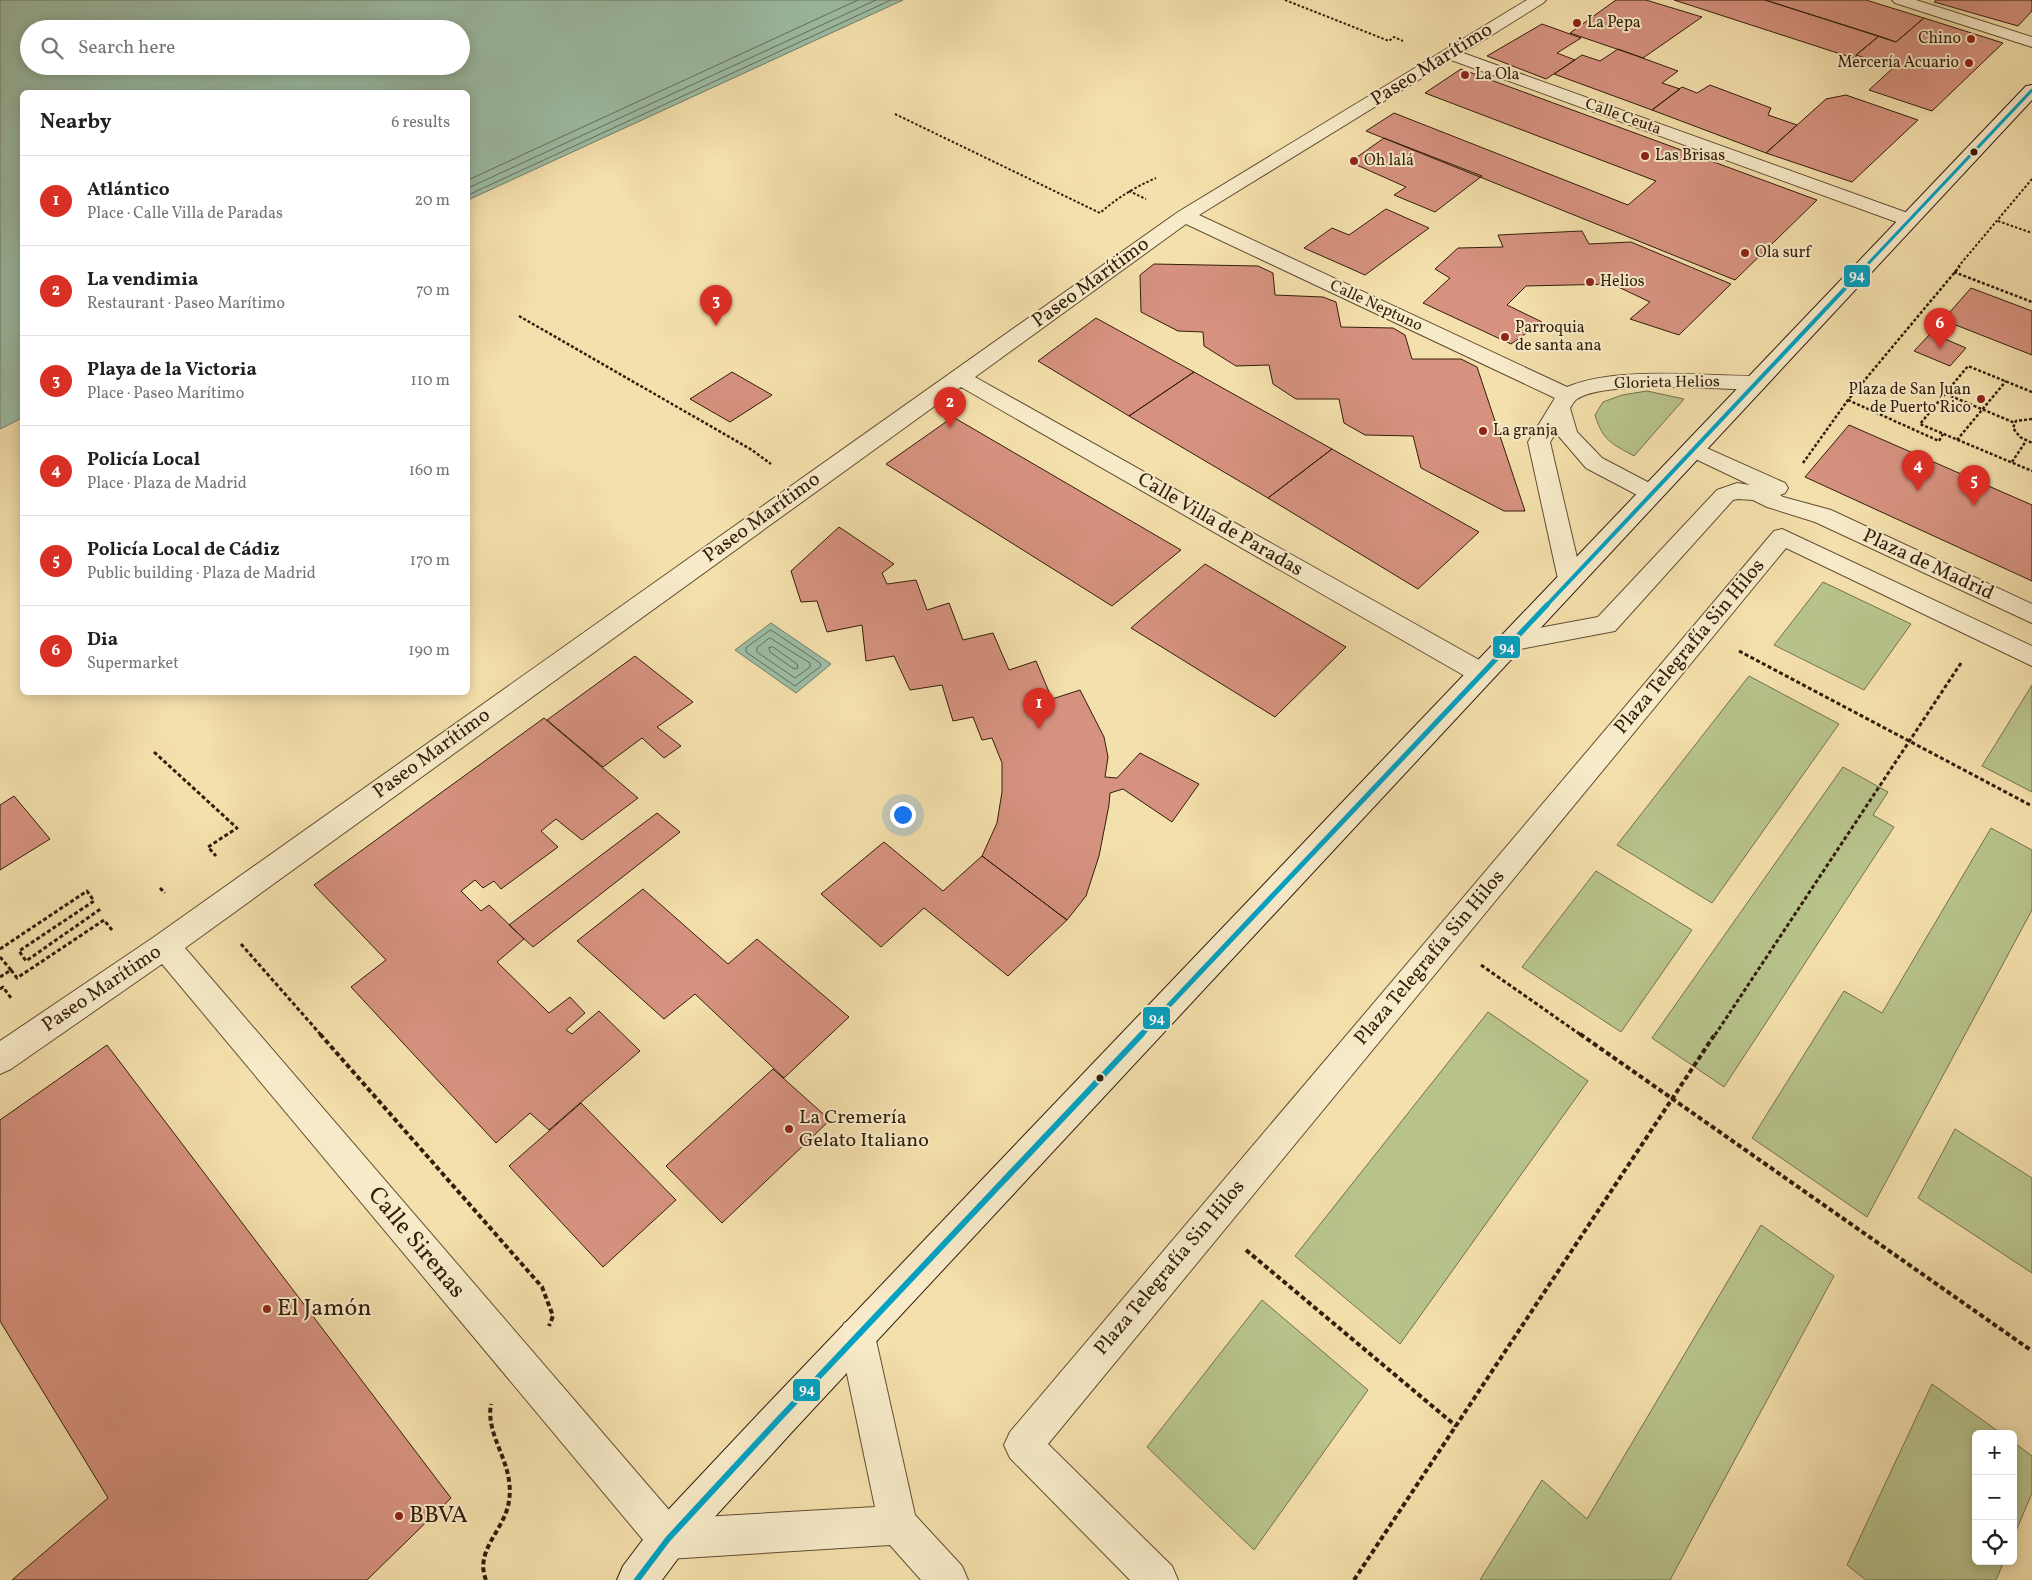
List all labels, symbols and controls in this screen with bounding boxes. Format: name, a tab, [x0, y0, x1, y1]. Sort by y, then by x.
place label: La Pepa	[1587, 12, 1641, 34]
street label: Paseo Marítimo	[1366, 16, 1498, 114]
marker: La Pepa	[1571, 17, 1583, 29]
search box	[20, 20, 470, 75]
place label: Chino	[1918, 28, 1961, 50]
marker: Chino	[1965, 33, 1977, 45]
icon: search	[38, 34, 66, 62]
text: Search here	[78, 35, 175, 61]
place label: Mercería Acuario	[1838, 52, 1959, 74]
marker: Mercería Acuario	[1963, 57, 1975, 69]
place label: La Ola	[1475, 64, 1520, 86]
marker: La Ola	[1459, 69, 1471, 81]
street label: Calle Ceuta	[1582, 93, 1664, 141]
text: Nearby	[40, 108, 111, 137]
text: 6 results	[391, 112, 450, 134]
place label: Las Brisas	[1655, 145, 1725, 167]
unlabelled marker	[1969, 147, 1979, 157]
place label: Oh lalá	[1364, 150, 1414, 172]
marker: Las Brisas	[1639, 150, 1651, 162]
marker: Oh lalá	[1348, 155, 1360, 167]
text: Atlántico	[87, 177, 170, 203]
text: 1	[53, 190, 59, 212]
text: 20 m	[415, 190, 450, 212]
text: Place · Calle Villa de Paradas	[87, 203, 283, 225]
street label: Paseo Marítimo	[1027, 231, 1155, 335]
place label: Ola surf	[1755, 242, 1812, 264]
marker: Ola surf	[1739, 247, 1751, 259]
line badge: 94	[1843, 264, 1871, 288]
text: La vendimia	[87, 267, 198, 293]
text: 94	[1849, 267, 1865, 286]
place label: Helios	[1600, 271, 1645, 293]
street label: Calle Neptuno	[1326, 275, 1426, 337]
marker: Helios	[1584, 276, 1596, 288]
text: 2	[52, 280, 60, 302]
text: 70 m	[416, 280, 450, 302]
pin: 3	[700, 285, 732, 326]
text: Restaurant · Paseo Marítimo	[87, 293, 285, 315]
pin: 6	[1924, 308, 1956, 349]
place label: Parroquia de santa ana	[1515, 317, 1601, 357]
marker: Parroquia de santa ana	[1499, 331, 1511, 343]
text: Playa de la Victoria	[87, 357, 257, 383]
text: 3	[52, 370, 60, 392]
text: 110 m	[411, 370, 450, 392]
street label: Glorieta Helios	[1614, 371, 1720, 395]
place label: Plaza de San Juan de Puerto Rico	[1849, 379, 1971, 419]
text: Place · Paseo Marítimo	[87, 383, 244, 405]
pin: 2	[934, 387, 966, 428]
marker: Plaza de San Juan de Puerto Rico	[1975, 393, 1987, 405]
place label: La granja	[1493, 420, 1558, 442]
marker: La granja	[1477, 425, 1489, 437]
text: Policía Local	[87, 447, 200, 473]
pin: 4	[1902, 450, 1934, 491]
text: 4	[51, 460, 61, 482]
text: 160 m	[409, 460, 450, 482]
pin: 5	[1958, 465, 1990, 506]
street label: Paseo Marítimo	[698, 466, 826, 570]
street label: Calle Villa de Paradas	[1132, 466, 1308, 584]
text: Place · Plaza de Madrid	[87, 473, 247, 495]
street label: Plaza de Madrid	[1858, 522, 1998, 608]
text: Policía Local de Cádiz	[87, 537, 280, 563]
text: 5	[52, 550, 60, 572]
text: 170 m	[410, 550, 450, 572]
street label: Plaza Telegrafía Sin Hilos	[1608, 553, 1772, 741]
text: Public building · Plaza de Madrid	[87, 563, 316, 585]
text: Dia	[87, 627, 118, 653]
line badge: 94	[1492, 635, 1521, 659]
text: 94	[1499, 639, 1515, 658]
text: 6	[52, 640, 60, 662]
text: 190 m	[408, 640, 450, 662]
text: Supermarket	[87, 653, 179, 675]
pin: 1	[1023, 688, 1055, 729]
street label: Paseo Marítimo	[368, 702, 496, 806]
your location	[890, 802, 916, 828]
street label: Plaza Telegrafía Sin Hilos	[1348, 864, 1512, 1052]
street label: Paseo Marítimo	[37, 939, 167, 1039]
line badge: 94	[1142, 1006, 1171, 1030]
text: 94	[1149, 1010, 1165, 1029]
unlabelled marker	[1095, 1073, 1105, 1083]
place label: La Cremería Gelato Italiano	[799, 1104, 929, 1155]
marker: La Cremería Gelato Italiano	[783, 1123, 795, 1135]
street label: Plaza Telegrafía Sin Hilos	[1088, 1174, 1252, 1362]
street label: Calle Sirenas	[359, 1180, 473, 1306]
place label: El Jamón	[277, 1292, 372, 1326]
marker: El Jamón	[261, 1303, 273, 1315]
line badge: 94	[792, 1378, 821, 1402]
text: 94	[799, 1381, 815, 1400]
map controls	[1972, 1430, 2017, 1565]
button: +	[1972, 1430, 2017, 1475]
button: −	[1972, 1475, 2017, 1520]
place label: BBVA	[409, 1499, 468, 1533]
marker: BBVA	[393, 1510, 405, 1522]
button: locate	[1972, 1520, 2017, 1565]

